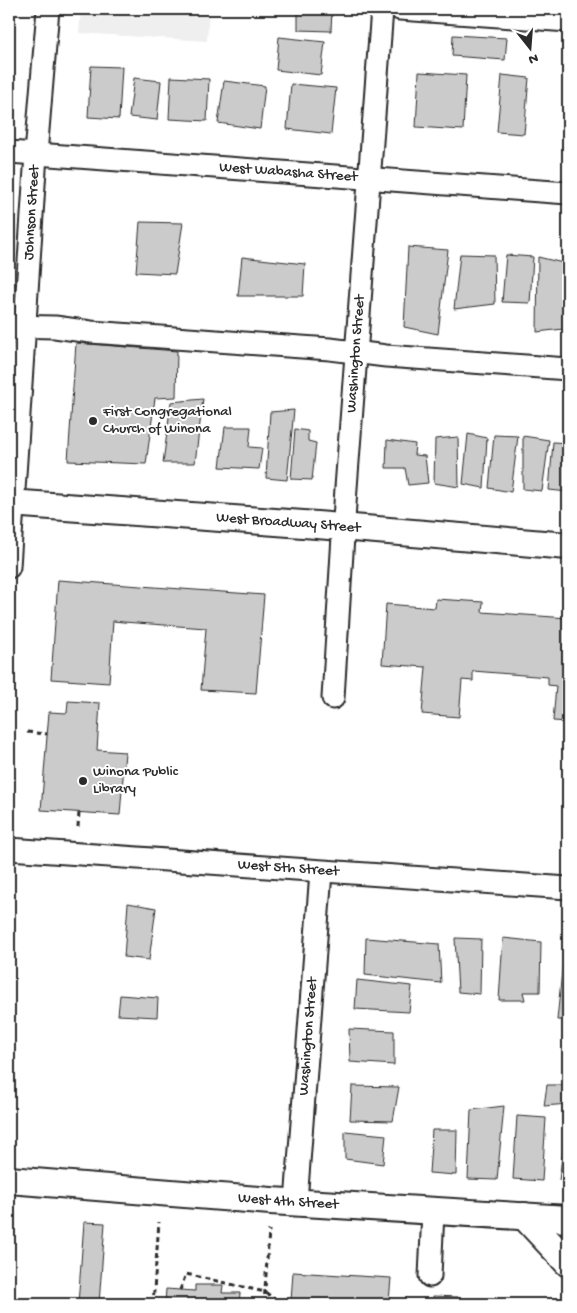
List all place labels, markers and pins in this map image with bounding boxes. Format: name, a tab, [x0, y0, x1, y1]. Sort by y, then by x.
place label: First Congregational Church of Winona	[102, 403, 232, 438]
marker: First Congregational Church of Winona	[87, 415, 99, 427]
place label: Winona Public Library	[93, 763, 179, 798]
marker: Winona Public Library	[77, 775, 89, 787]

